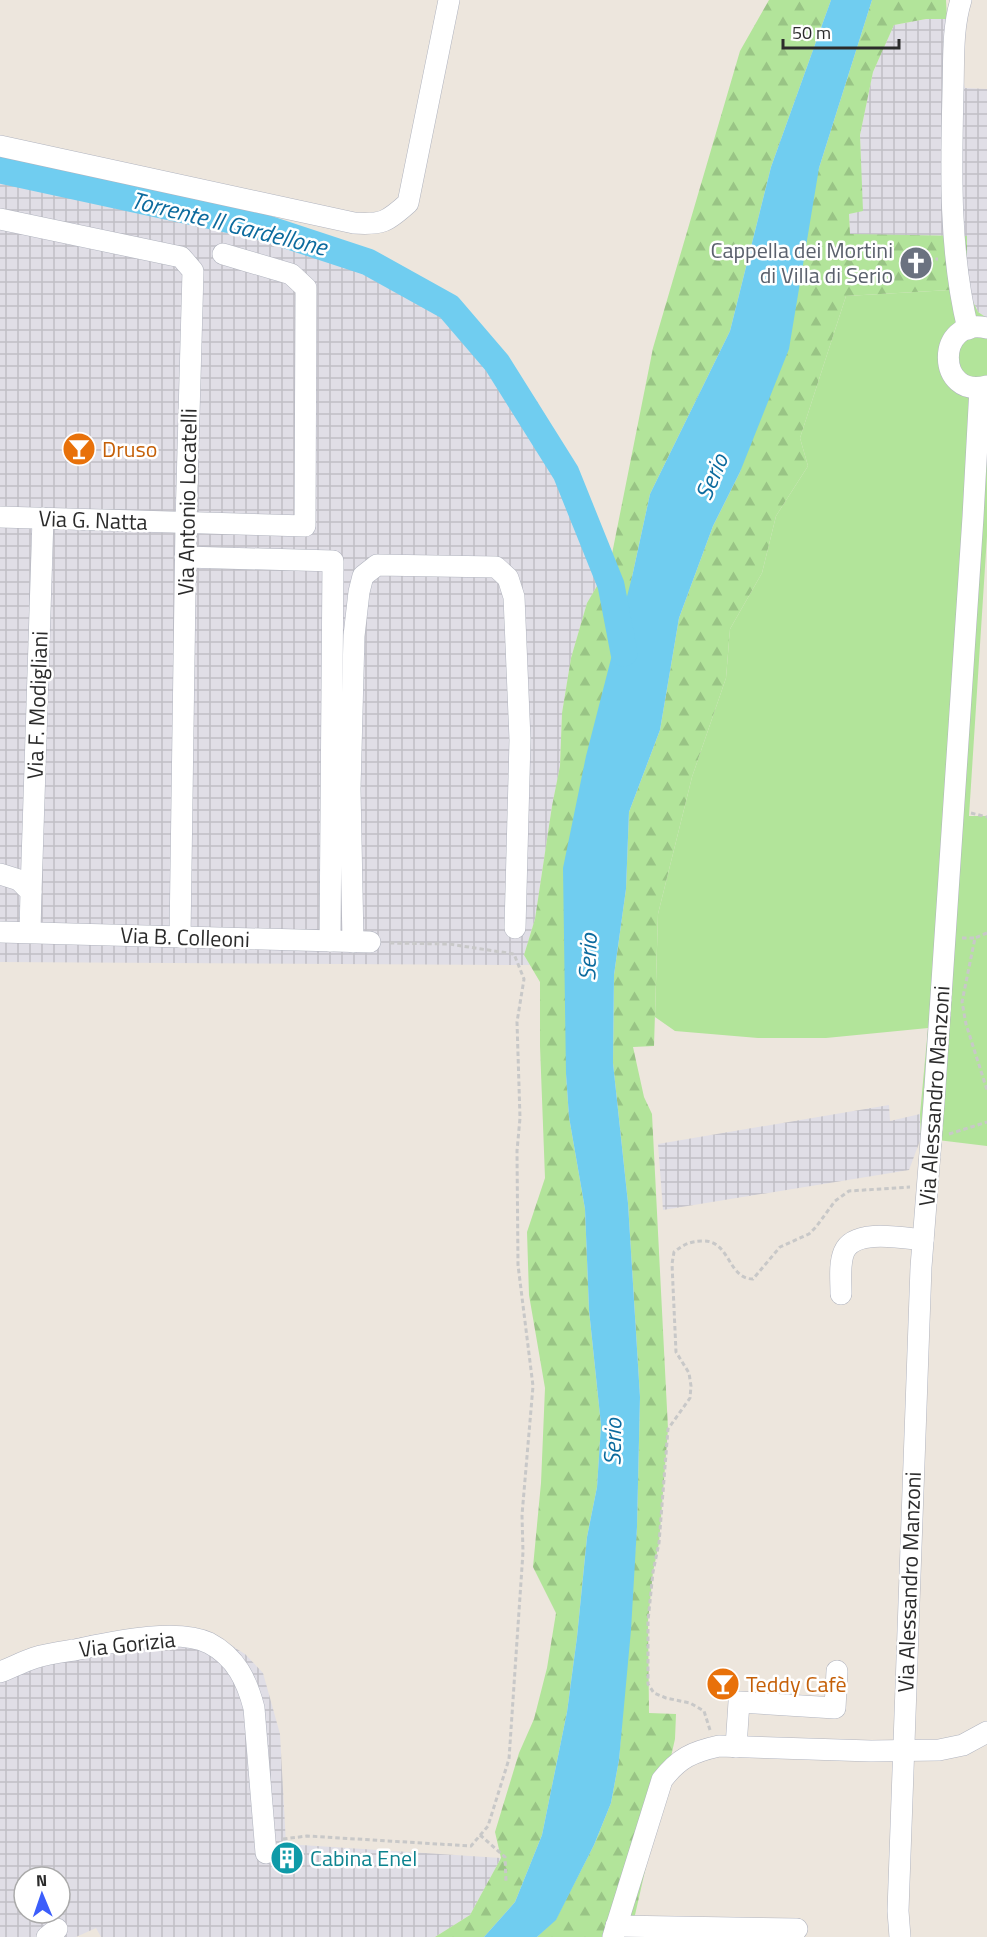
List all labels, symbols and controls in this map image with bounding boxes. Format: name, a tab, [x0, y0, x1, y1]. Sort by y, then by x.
scale bar	[783, 12, 898, 50]
text: 50 m	[792, 19, 831, 46]
water label: Torrente Il Gardellone	[128, 181, 333, 265]
place label: Cappella dei Mortini di Villa di Serio	[711, 233, 893, 292]
church icon: Cappella dei Mortini di Villa di Serio	[898, 245, 934, 281]
street label: Via Antonio Locatelli	[168, 408, 206, 596]
bar icon: Druso	[61, 431, 97, 467]
place label: Druso	[102, 432, 157, 466]
water label: Serio	[685, 447, 737, 505]
street label: Via G. Natta	[38, 501, 148, 539]
street label: Via F. Modigliani	[17, 630, 57, 780]
street label: Via B. Colleoni	[120, 918, 250, 956]
water label: Serio	[568, 931, 606, 981]
street label: Via Alessandro Manzoni	[909, 985, 959, 1207]
water label: Serio	[594, 1417, 630, 1466]
street label: Via Alessandro Manzoni	[888, 1471, 930, 1693]
street label: Via Gorizia	[77, 1622, 177, 1666]
bar icon: Teddy Cafè	[705, 1666, 741, 1702]
place label: Teddy Cafè	[746, 1667, 847, 1701]
building icon: Cabina Enel	[269, 1840, 305, 1876]
place label: Cabina Enel	[310, 1841, 417, 1875]
north arrow	[12, 1865, 72, 1925]
text: N	[36, 1868, 47, 1892]

